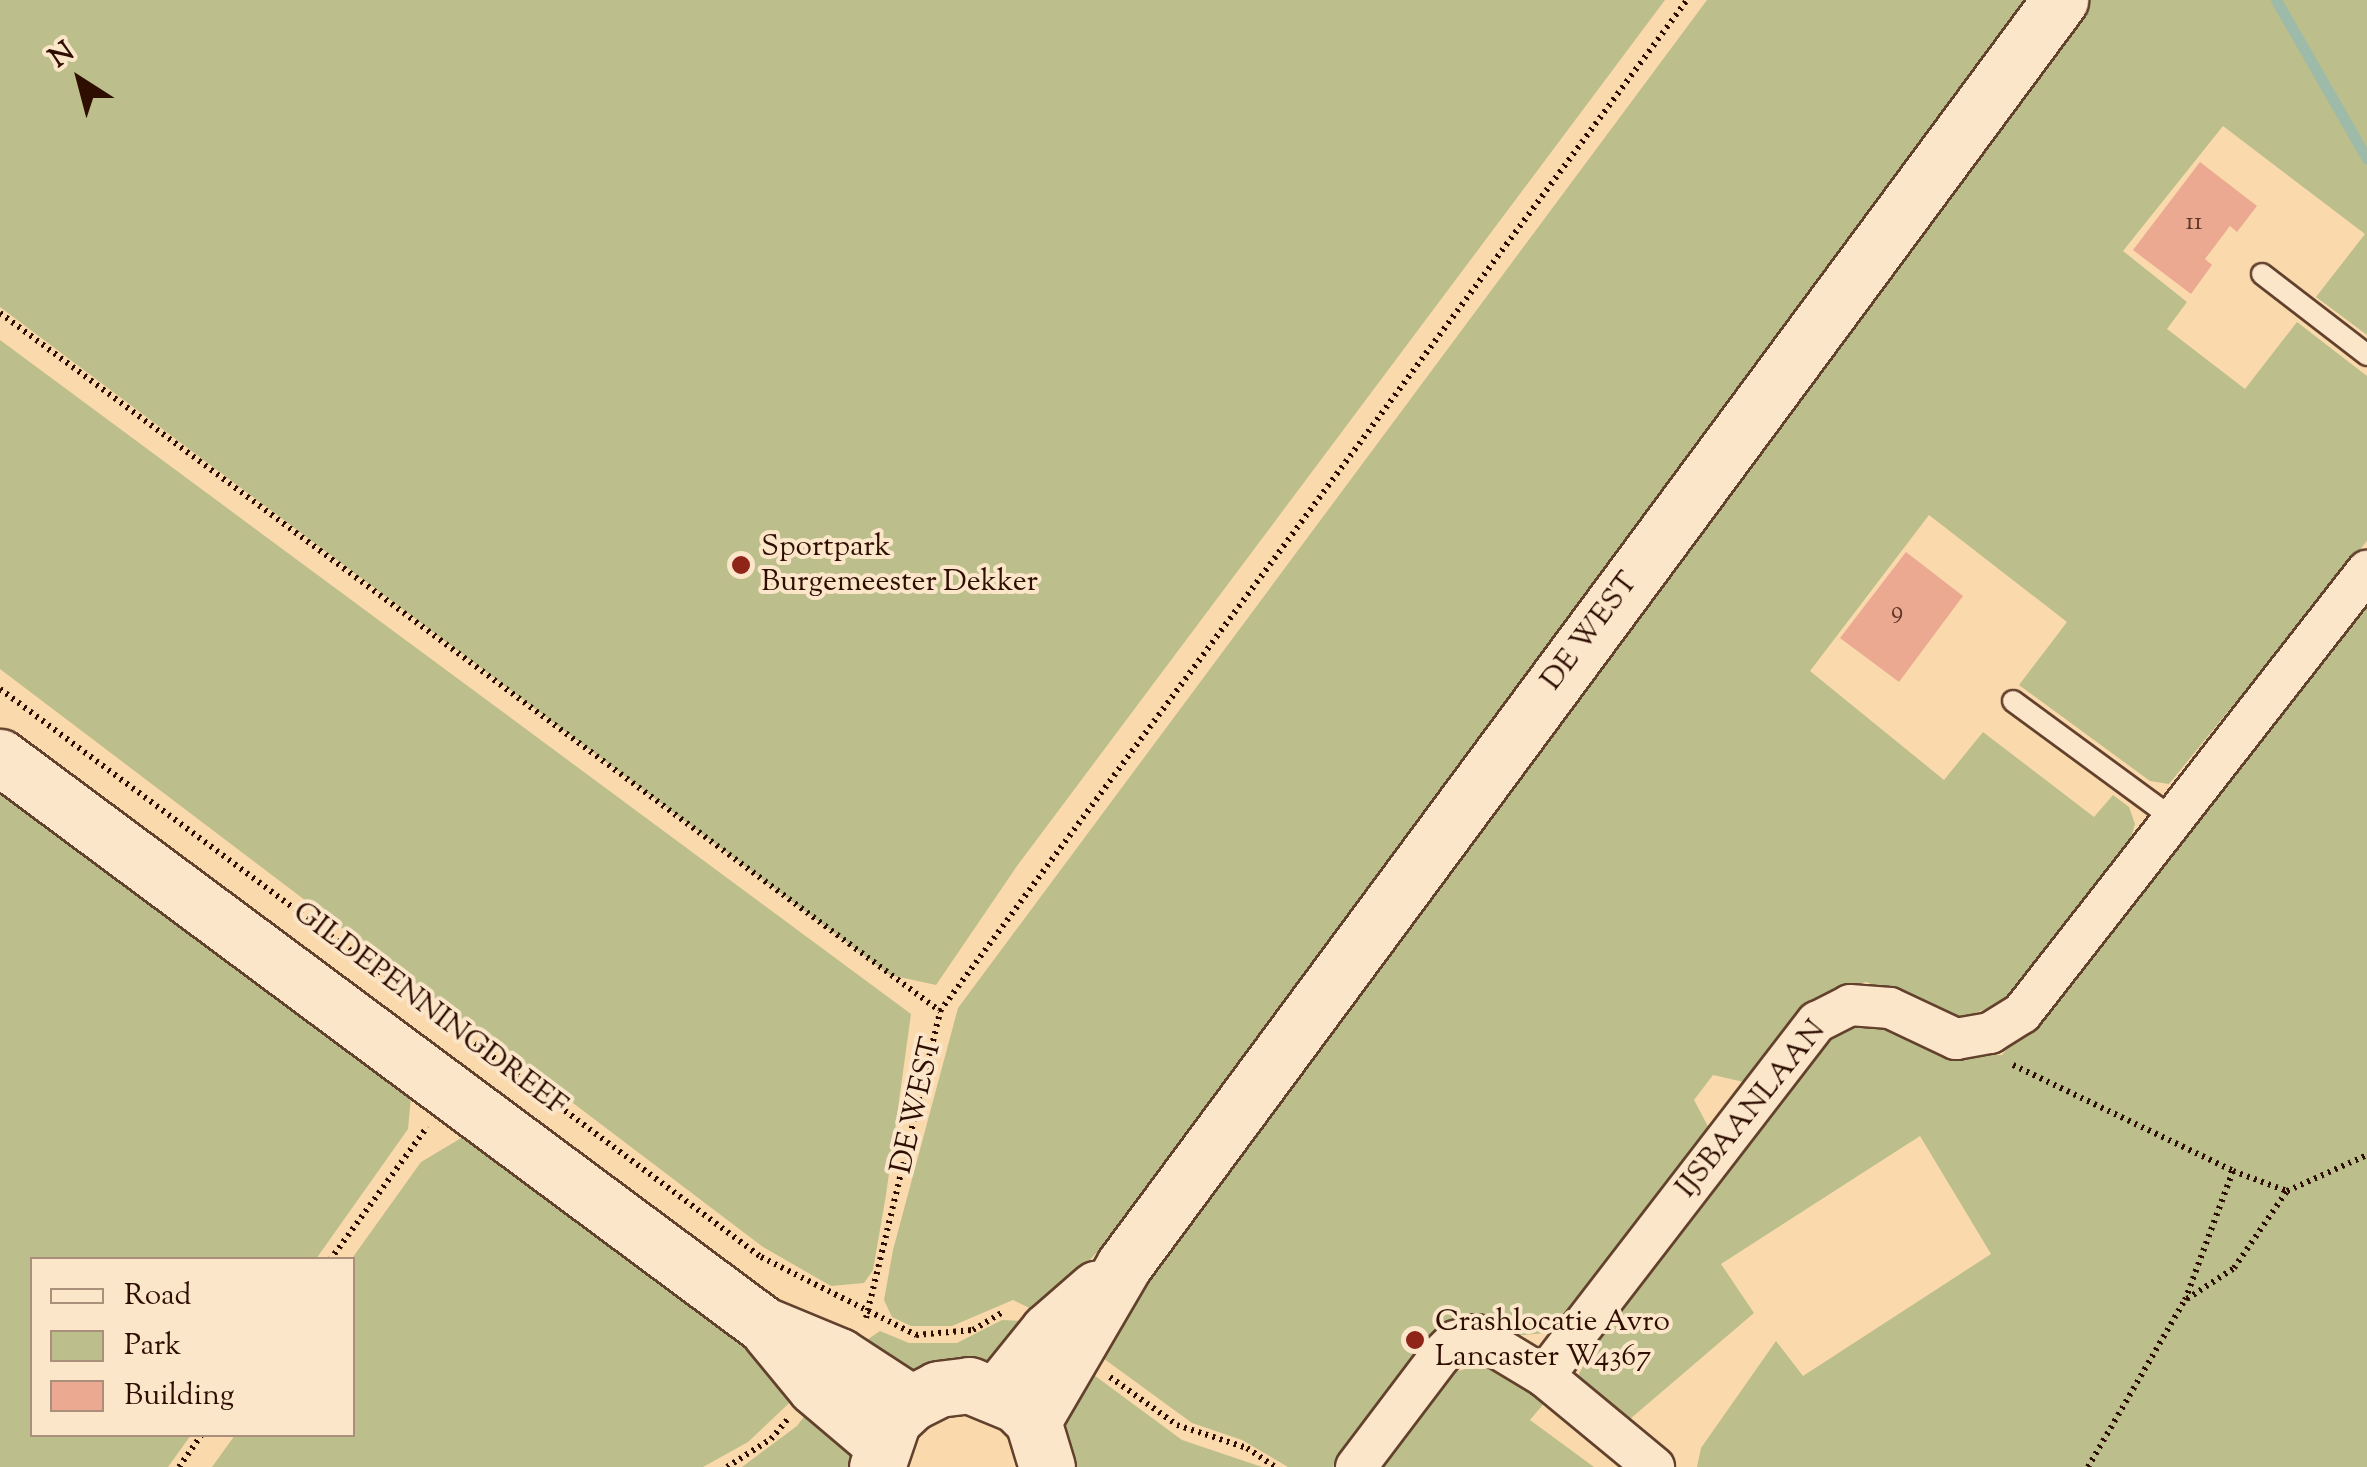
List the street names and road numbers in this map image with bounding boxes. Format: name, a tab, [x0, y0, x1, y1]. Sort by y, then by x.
street label: DE WEST	[1535, 566, 1647, 698]
street label: GILDEPENNINGDREEF	[285, 895, 573, 1125]
street label: IJSBAANLAAN	[1669, 1014, 1835, 1206]
street label: DE WEST	[885, 1034, 951, 1178]

